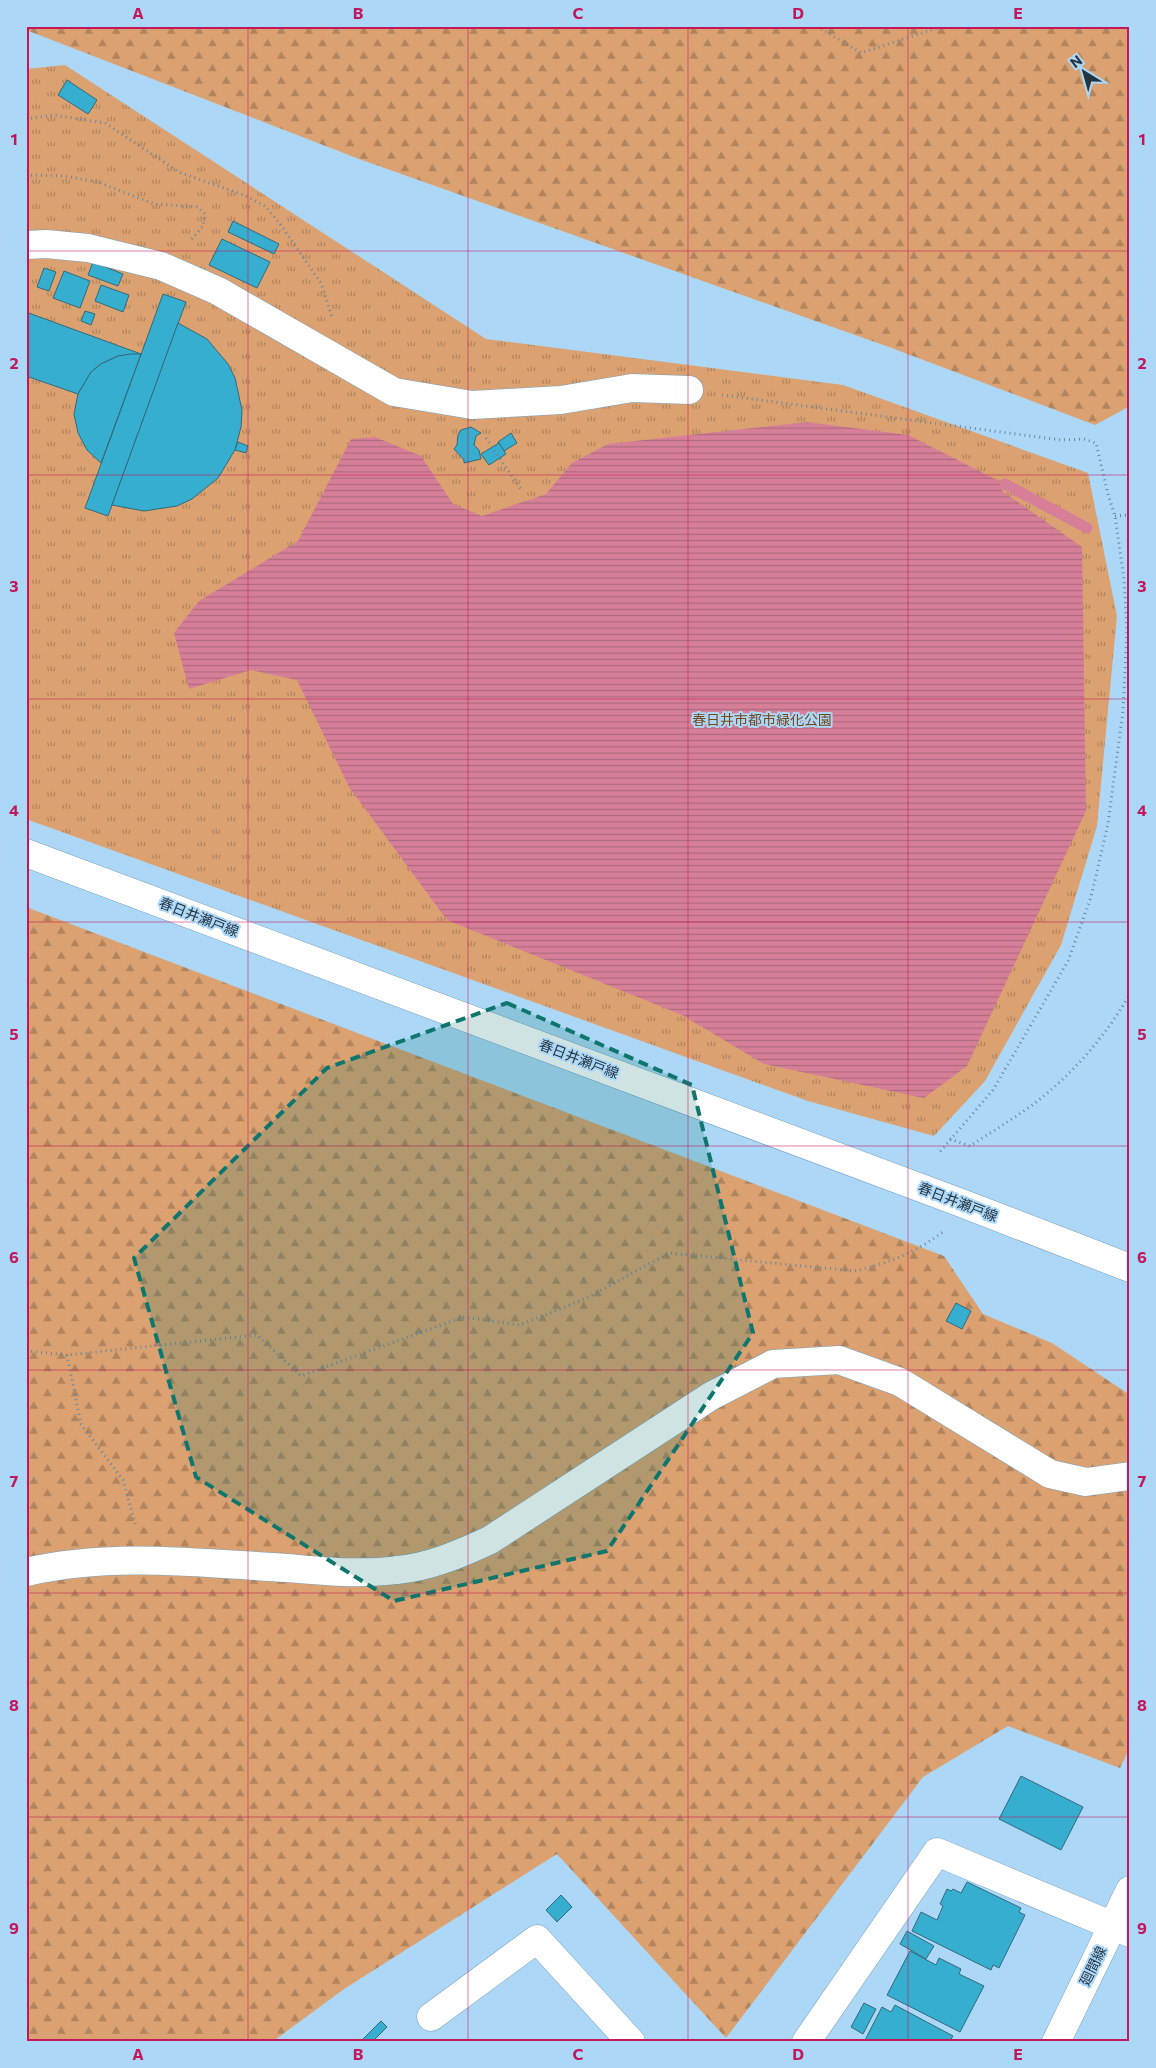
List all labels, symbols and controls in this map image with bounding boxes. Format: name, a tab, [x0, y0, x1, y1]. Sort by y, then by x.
text: A	[132, 3, 144, 22]
text: B	[353, 3, 364, 22]
text: C	[573, 3, 584, 22]
text: D	[792, 3, 804, 22]
text: E	[1013, 3, 1023, 22]
north arrow	[1058, 48, 1108, 98]
text: N	[1067, 51, 1085, 71]
text: 1	[10, 129, 18, 148]
text: 1	[1138, 129, 1146, 148]
text: 2	[9, 353, 19, 372]
text: 2	[1137, 353, 1147, 372]
text: 3	[9, 576, 19, 595]
text: 3	[1137, 576, 1147, 595]
park label: 春日井市都市緑化公園	[692, 711, 832, 728]
text: 4	[9, 800, 19, 819]
text: 4	[1137, 800, 1147, 819]
street label: 春日井瀬戸線	[157, 894, 241, 940]
text: 5	[9, 1024, 19, 1043]
text: 5	[1137, 1024, 1147, 1043]
street label: 春日井瀬戸線	[537, 1036, 621, 1082]
street label: 春日井瀬戸線	[916, 1179, 1000, 1225]
text: 6	[9, 1247, 19, 1266]
text: 6	[1137, 1247, 1147, 1266]
text: 7	[10, 1471, 19, 1490]
text: 7	[1138, 1471, 1147, 1490]
text: 8	[9, 1695, 19, 1714]
text: 8	[1137, 1695, 1147, 1714]
text: 9	[9, 1918, 19, 1937]
text: 9	[1137, 1918, 1147, 1937]
street label: 廻間線	[1076, 1943, 1109, 1988]
text: A	[132, 2044, 144, 2063]
text: B	[353, 2044, 364, 2063]
text: C	[573, 2044, 584, 2063]
text: D	[792, 2044, 804, 2063]
text: E	[1013, 2044, 1023, 2063]

